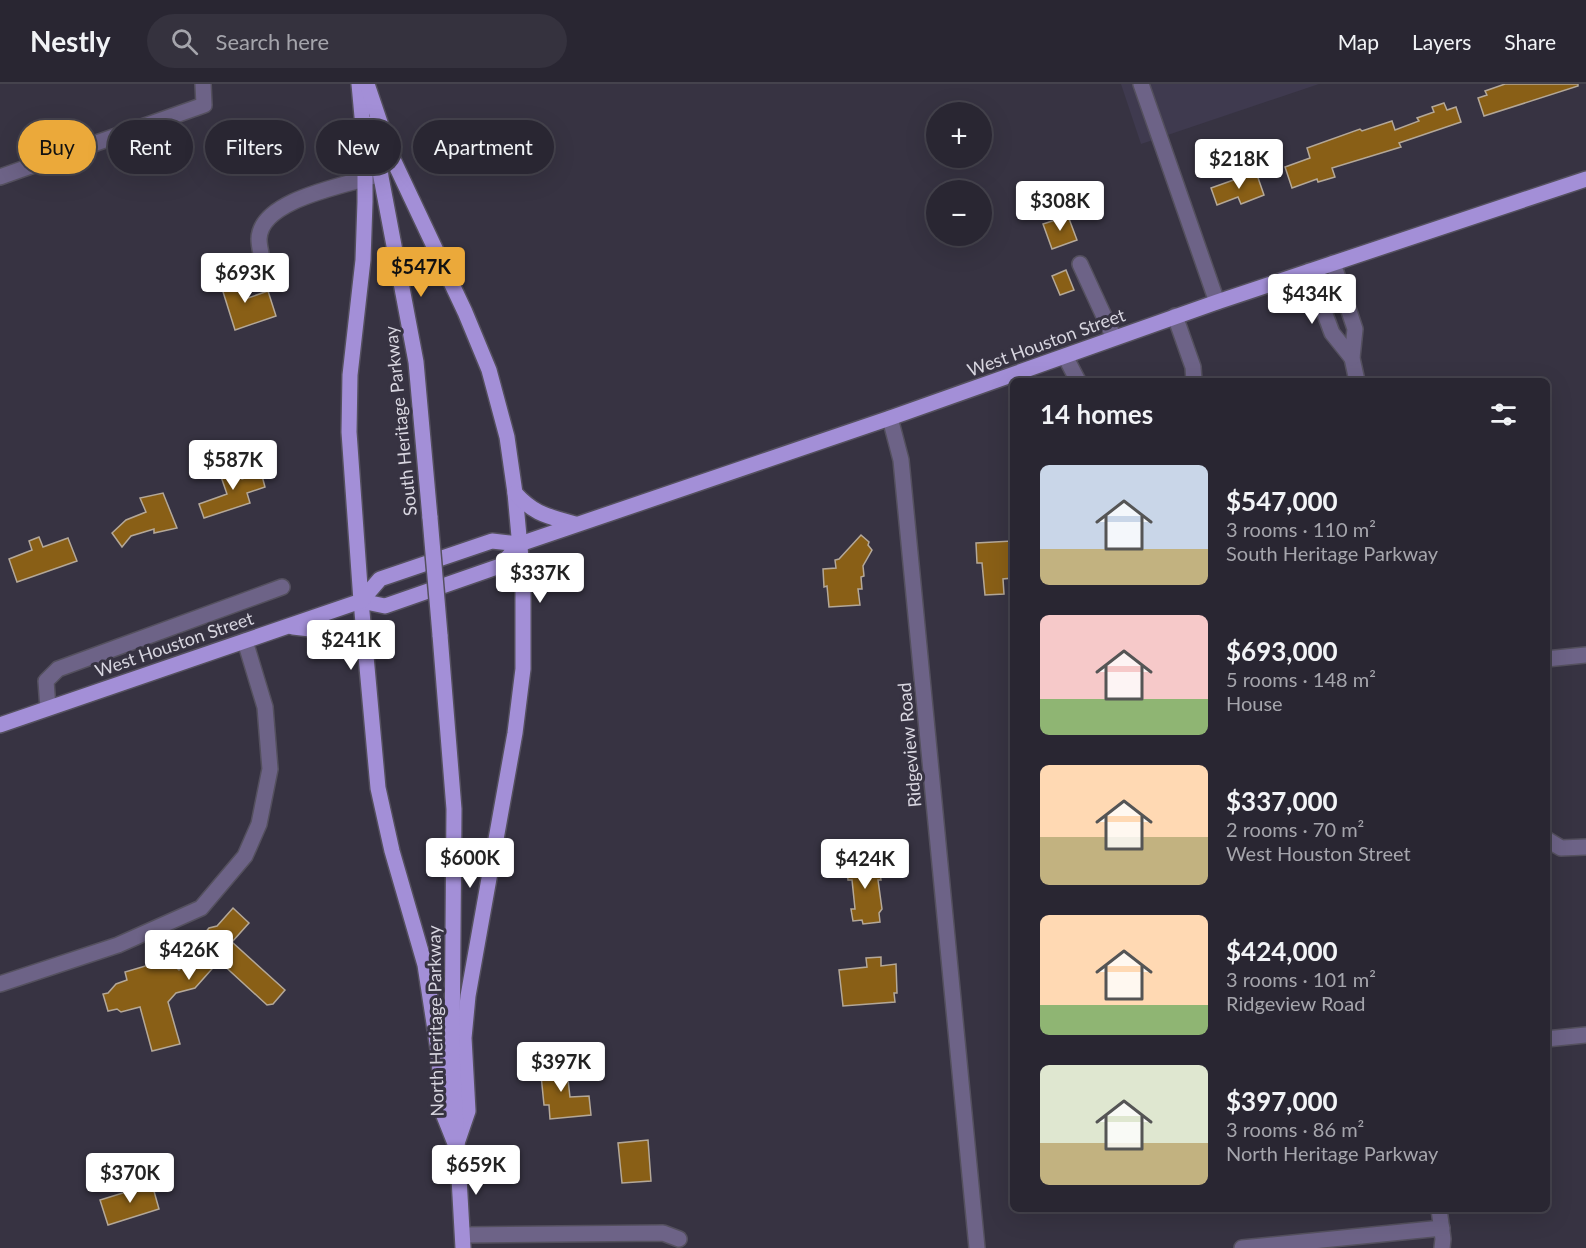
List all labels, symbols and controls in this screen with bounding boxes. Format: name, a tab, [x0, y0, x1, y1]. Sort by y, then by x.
search box	[147, 14, 567, 68]
text: Nestly	[30, 24, 111, 58]
icon: search	[168, 25, 201, 58]
text: Search here	[216, 28, 329, 55]
text: Map	[1338, 29, 1379, 54]
text: Layers	[1412, 29, 1471, 54]
text: Share	[1504, 29, 1556, 54]
map controls	[926, 102, 992, 246]
button: +	[926, 102, 992, 168]
chip: Buy	[18, 120, 96, 174]
chip: Rent	[108, 120, 193, 174]
chip: Filters	[205, 120, 304, 174]
chip: New	[316, 120, 401, 174]
chip: Apartment	[413, 120, 554, 174]
pin: $218K	[1197, 139, 1281, 190]
text: $218K	[1209, 146, 1269, 170]
button: −	[926, 180, 992, 246]
pin: $308K	[1018, 181, 1102, 232]
text: $308K	[1030, 188, 1090, 212]
pin: $547K	[379, 247, 463, 298]
pin: $693K	[203, 253, 287, 304]
text: $547K	[391, 254, 451, 278]
text: $693K	[215, 260, 275, 284]
pin: $434K	[1270, 274, 1354, 325]
text: $434K	[1282, 281, 1342, 305]
street label: West Houston Street	[964, 303, 1128, 381]
street label: South Heritage Parkway	[379, 324, 421, 517]
text: 14 homes	[1040, 398, 1153, 430]
icon: filters	[1487, 398, 1520, 431]
pin: $587K	[191, 440, 275, 491]
text: $587K	[203, 447, 263, 471]
text: $547,000	[1226, 485, 1338, 517]
icon: home	[1088, 489, 1160, 561]
text: 3 rooms · 110 m²	[1226, 517, 1376, 541]
text: South Heritage Parkway	[1226, 541, 1438, 565]
pin: $337K	[498, 553, 582, 604]
text: $337K	[510, 560, 570, 584]
street label: West Houston Street	[92, 606, 257, 681]
pin: $241K	[309, 620, 393, 671]
text: $241K	[321, 627, 381, 651]
text: $693,000	[1226, 635, 1338, 667]
icon: home	[1088, 639, 1160, 711]
text: 5 rooms · 148 m²	[1226, 667, 1376, 691]
street label: Ridgeview Road	[893, 682, 925, 808]
text: House	[1226, 691, 1283, 715]
text: $337,000	[1226, 785, 1338, 817]
icon: home	[1088, 789, 1160, 861]
text: 2 rooms · 70 m²	[1226, 817, 1364, 841]
pin: $600K	[428, 838, 512, 889]
pin: $424K	[823, 839, 907, 890]
text: West Houston Street	[1226, 841, 1411, 865]
text: $600K	[440, 845, 500, 869]
text: $424K	[835, 846, 895, 870]
street label: North Heritage Parkway	[422, 925, 448, 1117]
pin: $426K	[147, 930, 231, 981]
text: $424,000	[1226, 935, 1338, 967]
text: $426K	[159, 937, 219, 961]
icon: home	[1088, 939, 1160, 1011]
text: 3 rooms · 101 m²	[1226, 967, 1376, 991]
text: Ridgeview Road	[1226, 991, 1365, 1015]
pin: $397K	[519, 1042, 603, 1093]
text: $397K	[531, 1049, 591, 1073]
text: $397,000	[1226, 1085, 1338, 1117]
icon: home	[1088, 1089, 1160, 1161]
text: 3 rooms · 86 m²	[1226, 1117, 1364, 1141]
text: North Heritage Parkway	[1226, 1141, 1438, 1165]
pin: $659K	[434, 1145, 518, 1196]
text: $659K	[446, 1152, 506, 1176]
pin: $370K	[88, 1153, 172, 1204]
text: $370K	[100, 1160, 160, 1184]

